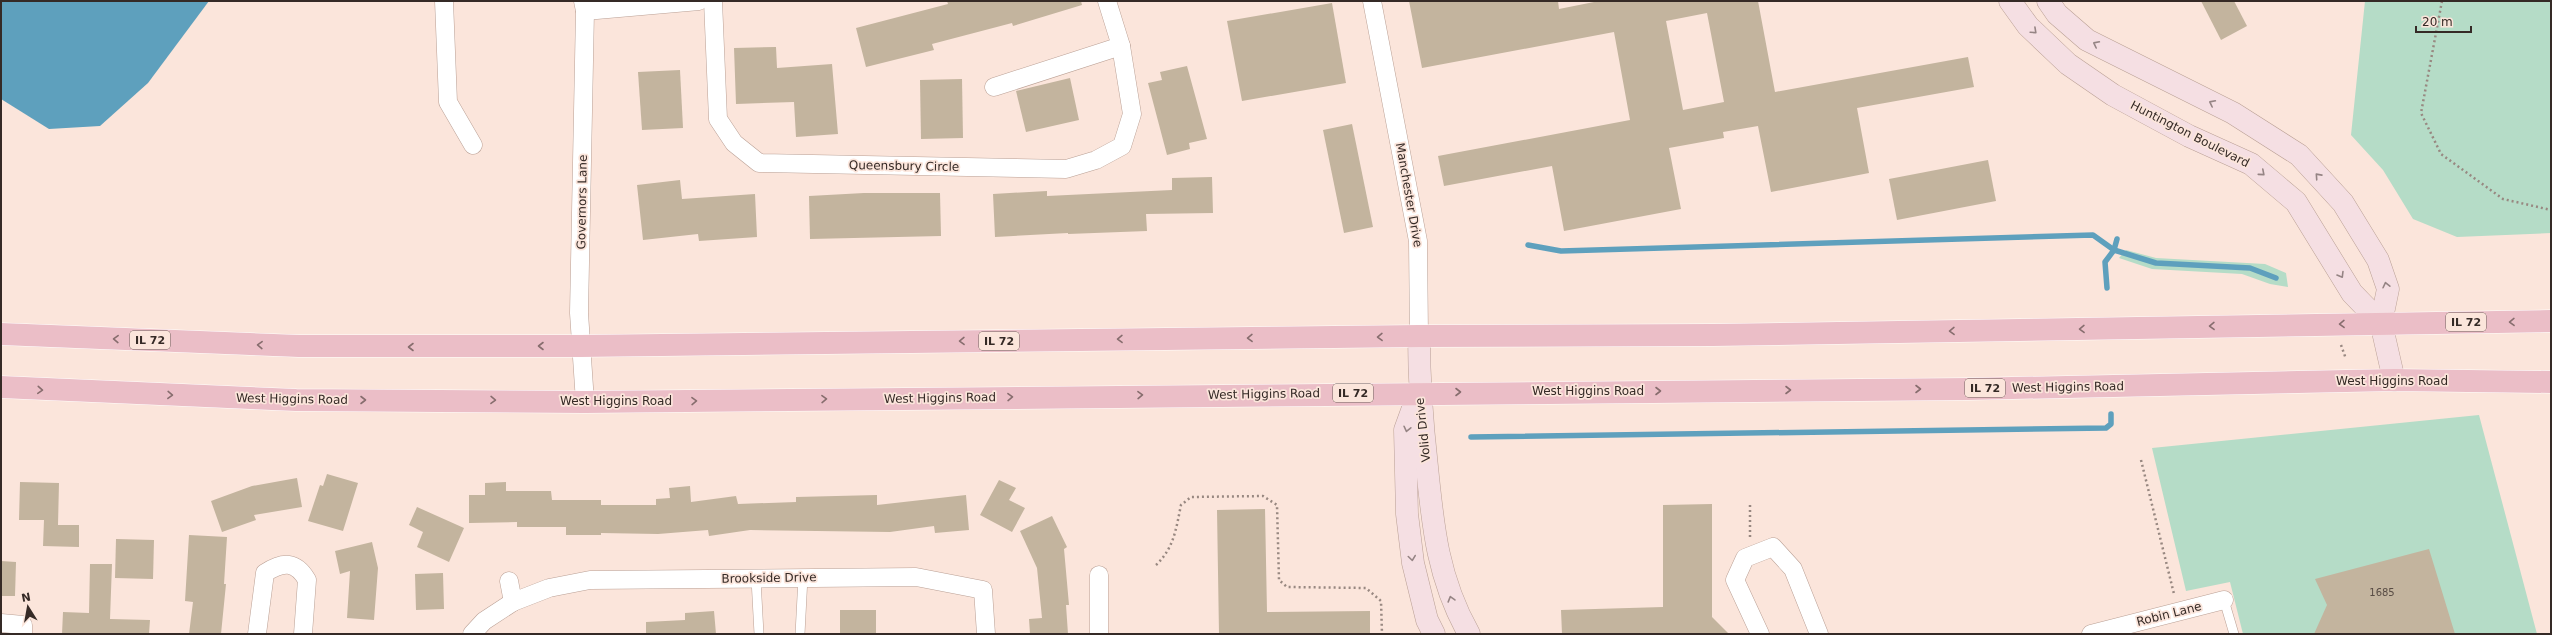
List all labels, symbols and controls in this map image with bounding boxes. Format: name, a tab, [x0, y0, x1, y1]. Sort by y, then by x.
scale bar	[2416, 8, 2471, 34]
text: 20 m	[2422, 15, 2453, 29]
one-way arrow	[2029, 27, 2037, 34]
one-way arrow	[2093, 41, 2100, 49]
street label: Huntington Boulevard	[2128, 98, 2252, 170]
one-way arrow	[2209, 100, 2216, 107]
street label: Manchester Drive	[1393, 142, 1425, 248]
street label: Governors Lane	[574, 154, 590, 250]
street label: Queensbury Circle	[849, 158, 959, 174]
one-way arrow	[2257, 168, 2264, 175]
one-way arrow	[2315, 173, 2323, 181]
one-way arrow	[2336, 271, 2343, 278]
one-way arrow	[2383, 282, 2391, 288]
road number: IL 72	[2446, 313, 2486, 331]
one-way arrow	[2509, 318, 2515, 326]
one-way arrow	[2339, 320, 2345, 328]
one-way arrow	[2209, 322, 2215, 330]
one-way arrow	[2079, 325, 2085, 333]
one-way arrow	[1949, 327, 1955, 335]
road number: IL 72	[130, 331, 170, 349]
road number: IL 72	[979, 332, 1019, 350]
one-way arrow	[1377, 333, 1383, 341]
one-way arrow	[1247, 334, 1253, 342]
one-way arrow	[113, 335, 119, 343]
one-way arrow	[1117, 335, 1123, 343]
one-way arrow	[959, 337, 965, 345]
one-way arrow	[257, 340, 263, 349]
one-way arrow	[408, 342, 414, 351]
one-way arrow	[538, 342, 544, 350]
street label: West Higgins Road	[2336, 374, 2448, 388]
road number: IL 72	[1965, 379, 2005, 397]
street label: West Higgins Road	[2012, 379, 2124, 395]
road number: IL 72	[1333, 384, 1373, 402]
street label: West Higgins Road	[1532, 384, 1644, 398]
one-way arrow	[37, 385, 43, 394]
one-way arrow	[1915, 385, 1921, 393]
street label: West Higgins Road	[1208, 386, 1320, 402]
one-way arrow	[1785, 386, 1791, 394]
one-way arrow	[1655, 387, 1661, 395]
one-way arrow	[1455, 388, 1461, 396]
street label: West Higgins Road	[884, 390, 996, 406]
one-way arrow	[167, 391, 173, 399]
street label: West Higgins Road	[236, 391, 348, 407]
one-way arrow	[1137, 391, 1143, 399]
one-way arrow	[1007, 393, 1013, 401]
street label: West Higgins Road	[560, 394, 672, 408]
one-way arrow	[821, 395, 827, 403]
one-way arrow	[360, 396, 366, 404]
one-way arrow	[490, 396, 496, 404]
one-way arrow	[691, 397, 697, 405]
street label: Volid Drive	[1413, 397, 1433, 463]
one-way arrow	[1403, 426, 1411, 432]
one-way arrow	[1407, 555, 1416, 561]
street label: Brookside Drive	[721, 570, 817, 586]
north arrow	[8, 587, 48, 627]
house number: 1685	[2369, 587, 2395, 598]
text: N	[20, 590, 32, 605]
one-way arrow	[1447, 596, 1456, 603]
street label: Robin Lane	[2135, 599, 2203, 629]

